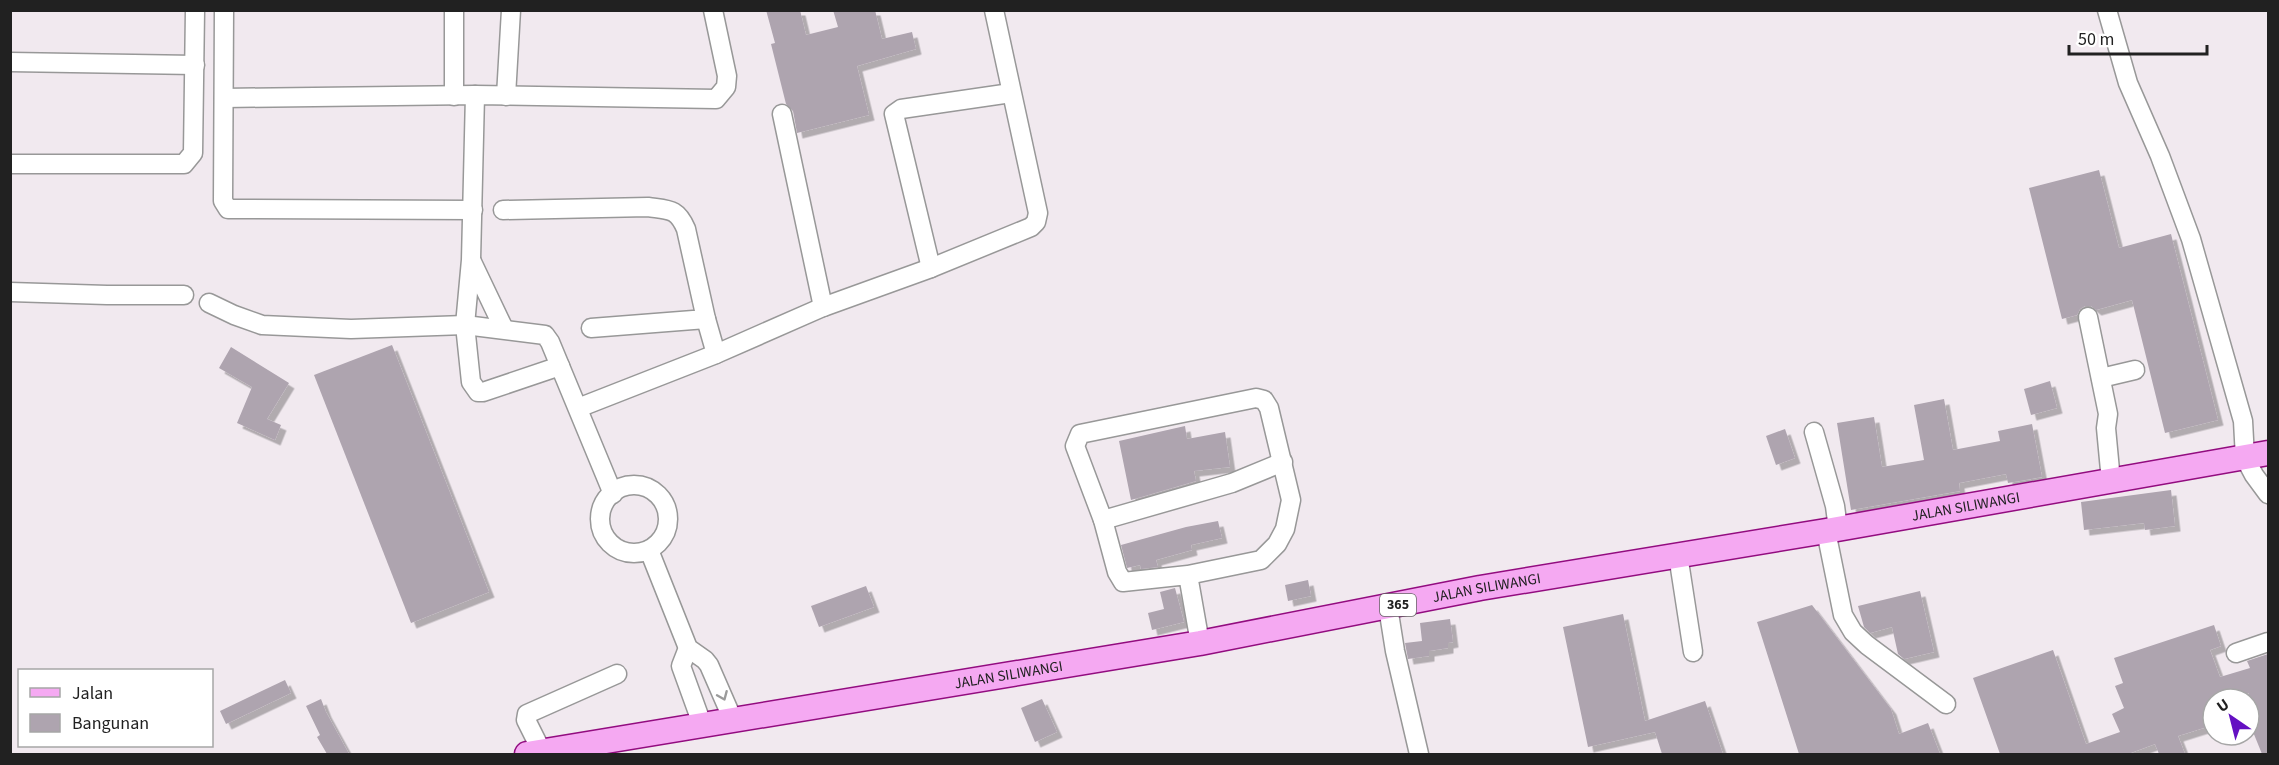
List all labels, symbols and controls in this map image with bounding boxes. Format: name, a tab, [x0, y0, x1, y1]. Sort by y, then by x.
scale bar	[2069, 18, 2207, 56]
text: 50 m	[2078, 27, 2114, 52]
street label: JALAN SILIWANGI	[1910, 486, 2022, 526]
street label: JALAN SILIWANGI	[1431, 568, 1542, 608]
road number: 365	[1380, 594, 1416, 616]
street label: JALAN SILIWANGI	[953, 655, 1064, 694]
legend	[18, 669, 213, 747]
text: Jalan	[72, 681, 113, 706]
north arrow	[2201, 687, 2261, 747]
one-way arrow	[716, 689, 728, 700]
text: U	[2212, 693, 2234, 718]
text: Bangunan	[72, 711, 149, 736]

